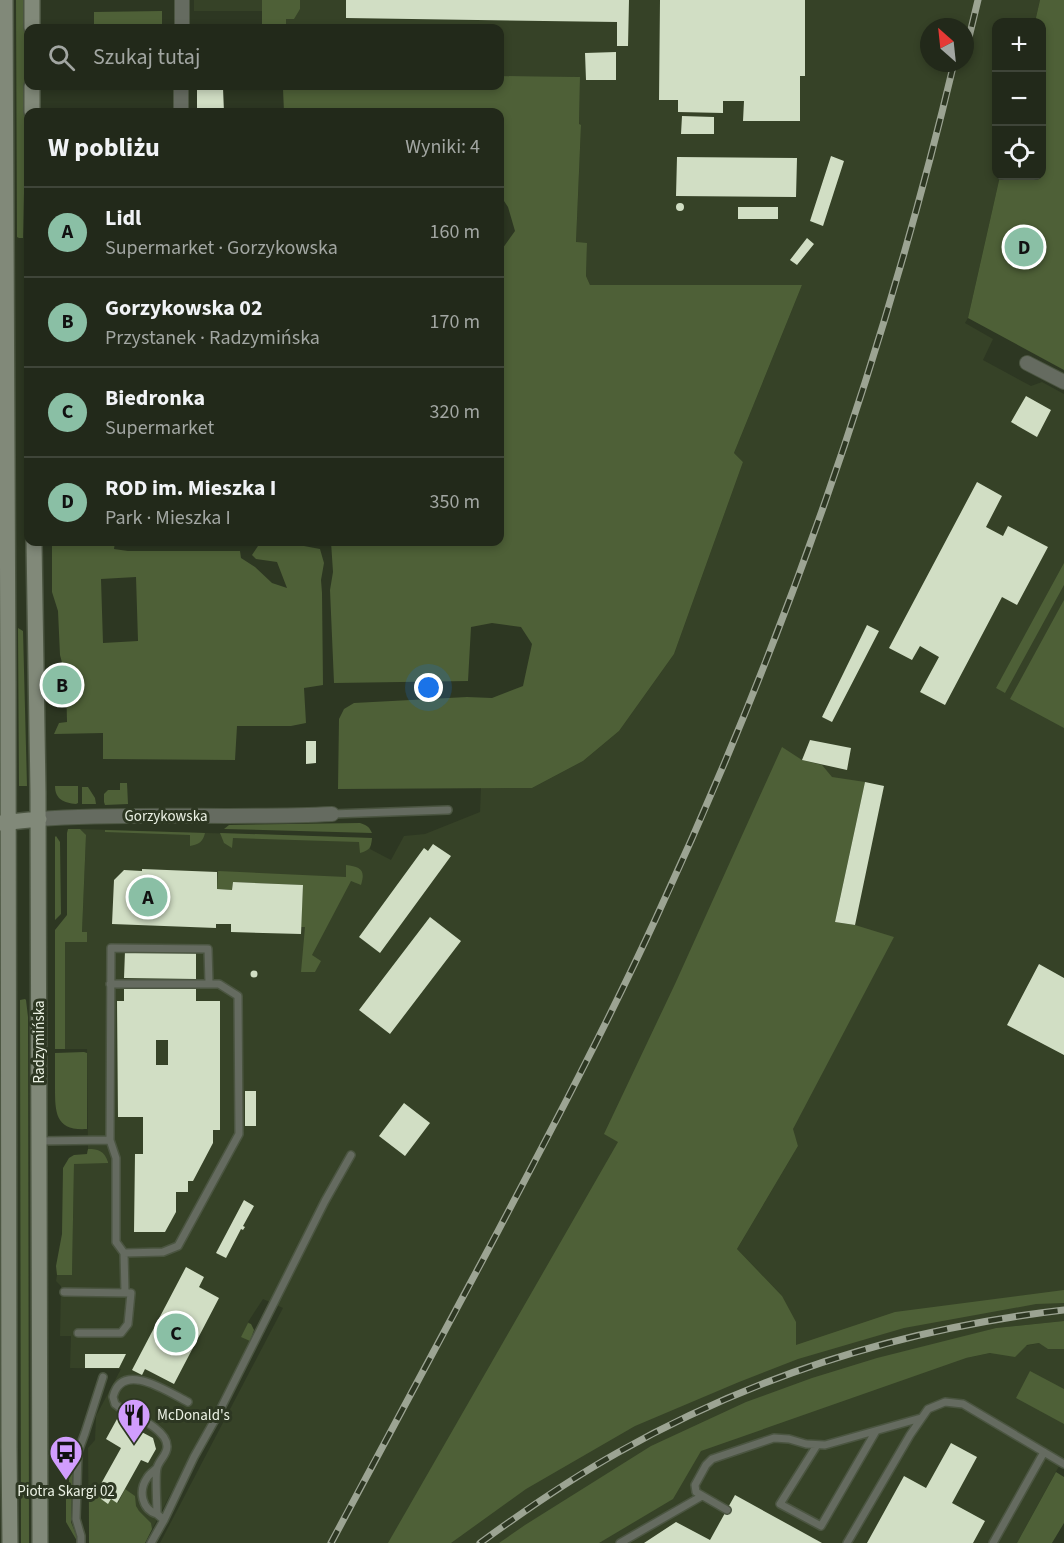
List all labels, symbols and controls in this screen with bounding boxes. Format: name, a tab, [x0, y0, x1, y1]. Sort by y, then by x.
north arrow	[920, 18, 974, 72]
map controls	[992, 18, 1046, 180]
button: +	[992, 18, 1046, 72]
search box	[24, 24, 504, 90]
icon: search	[45, 41, 78, 74]
text: Szukaj tutaj	[93, 41, 200, 73]
button: −	[992, 72, 1046, 126]
button: locate	[992, 126, 1046, 180]
text: W pobliżu	[48, 129, 160, 166]
text: Wyniki: 4	[405, 133, 480, 161]
text: Lidl	[105, 202, 141, 234]
text: A	[62, 218, 73, 246]
text: 160 m	[430, 218, 480, 246]
pin: D	[1004, 224, 1044, 270]
text: Supermarket · Gorzykowska	[105, 234, 338, 262]
text: Gorzykowska 02	[105, 292, 263, 324]
text: B	[61, 308, 74, 336]
text: 170 m	[430, 308, 480, 336]
text: Przystanek · Radzymińska	[105, 324, 320, 352]
text: Biedronka	[105, 382, 205, 414]
text: C	[62, 398, 73, 426]
text: 320 m	[430, 398, 480, 426]
text: Supermarket	[105, 414, 214, 442]
text: ROD im. Mieszka I	[105, 472, 276, 504]
text: D	[61, 488, 74, 516]
text: 350 m	[430, 488, 480, 516]
text: Park · Mieszka I	[105, 504, 231, 532]
pin: B	[42, 662, 82, 708]
your location	[414, 673, 443, 702]
street label: Gorzykowska	[125, 806, 208, 827]
pin: A	[128, 874, 168, 920]
street label: Radzymińska	[29, 1000, 50, 1084]
pin: C	[156, 1310, 195, 1356]
restaurant icon: McDonald's	[116, 1397, 152, 1444]
place label: McDonald's	[157, 1405, 230, 1426]
bus stop icon: Piotra Skargi 02	[48, 1434, 84, 1481]
place label: Piotra Skargi 02	[17, 1481, 115, 1502]

